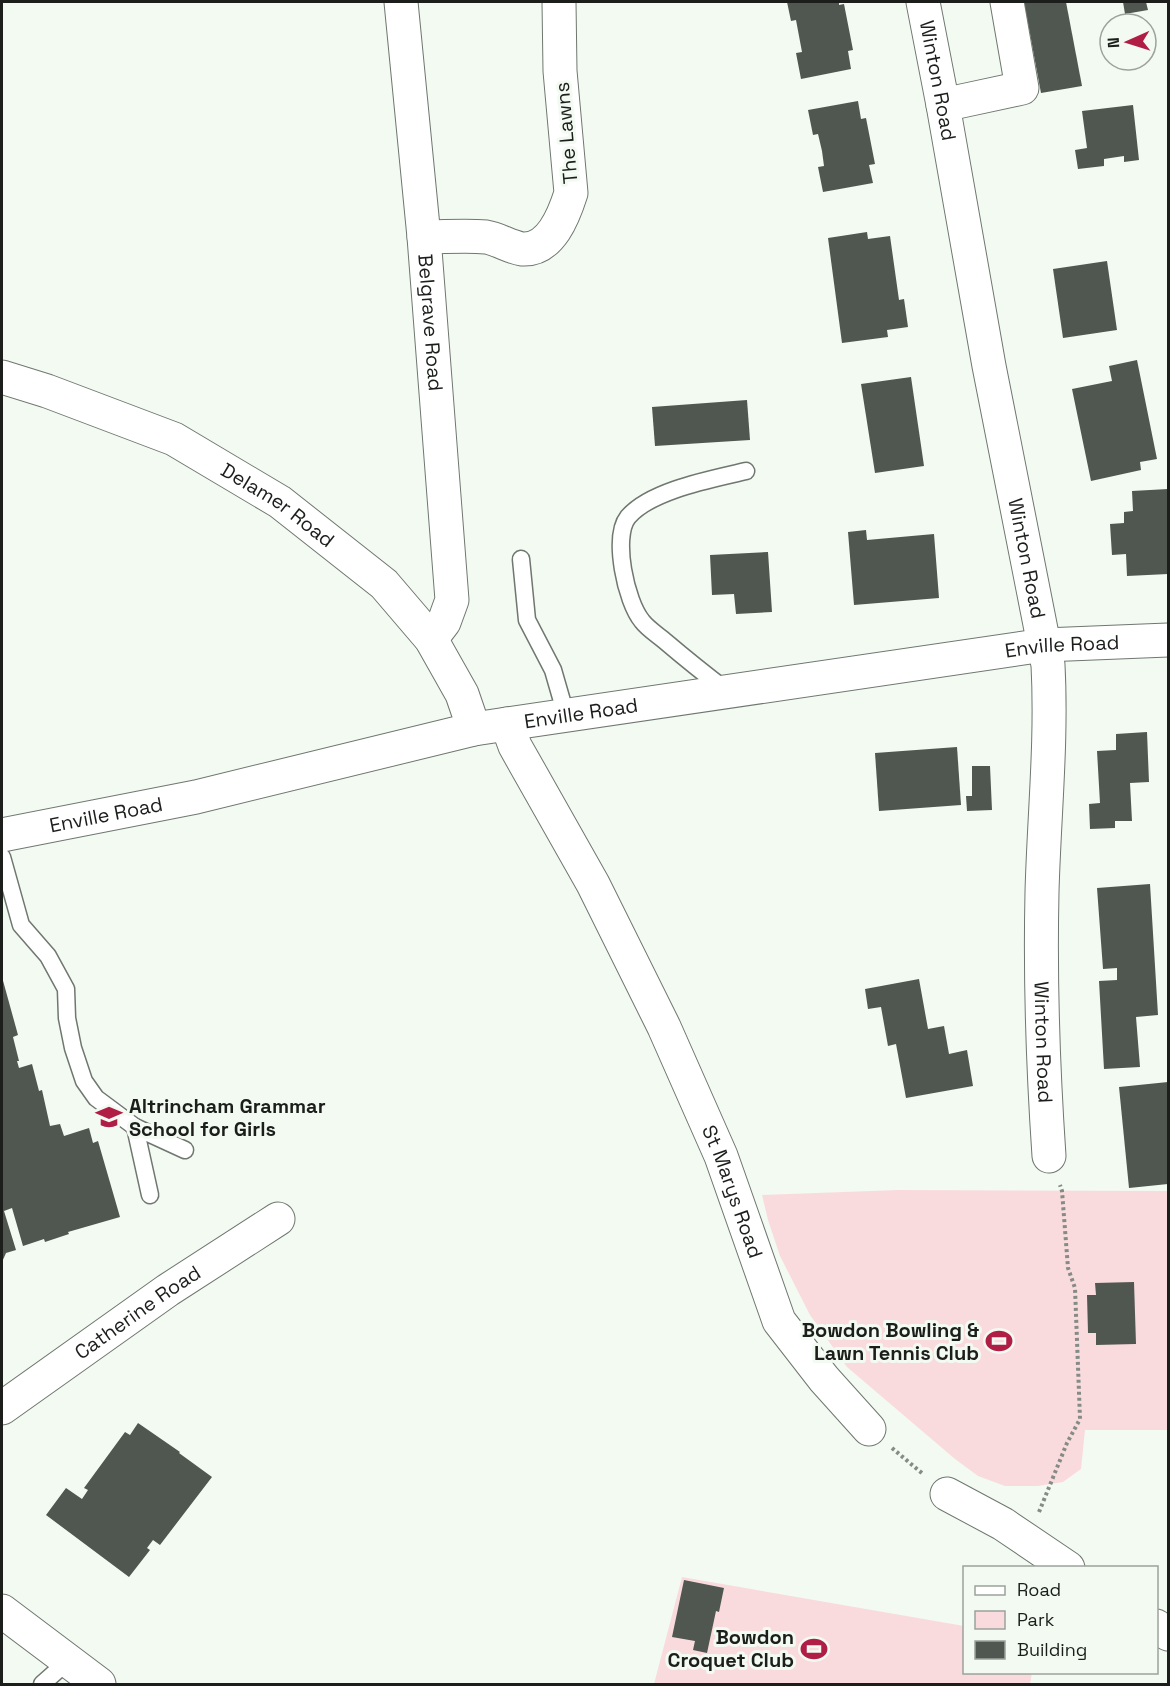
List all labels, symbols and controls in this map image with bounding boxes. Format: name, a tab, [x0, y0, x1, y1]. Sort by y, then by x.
north arrow	[1098, 12, 1158, 72]
street label: Winton Road	[914, 18, 962, 143]
text: N	[1103, 37, 1124, 49]
street label: The Lawns	[549, 81, 583, 185]
street label: Belgrave Road	[412, 253, 449, 392]
street label: Delamer Road	[216, 457, 340, 553]
street label: Winton Road	[1002, 496, 1052, 621]
street label: Enville Road	[1003, 629, 1120, 664]
street label: Enville Road	[522, 692, 640, 734]
street label: Enville Road	[47, 791, 165, 838]
street label: Winton Road	[1029, 981, 1059, 1104]
place label: Altrincham Grammar School for Girls	[129, 1093, 326, 1142]
school or university icon: Altrincham Grammar School for Girls	[94, 1102, 124, 1132]
street label: St Marys Road	[696, 1121, 769, 1262]
street label: Catherine Road	[70, 1259, 206, 1365]
place label: Bowdon Bowling & Lawn Tennis Club	[802, 1317, 979, 1366]
sports icon: Bowdon Bowling & Lawn Tennis Club	[984, 1326, 1014, 1356]
legend	[963, 1566, 1158, 1674]
text: Road	[1017, 1578, 1061, 1601]
text: Park	[1017, 1608, 1055, 1631]
place label: Bowdon Croquet Club	[668, 1624, 794, 1673]
sports icon: Bowdon Croquet Club	[799, 1634, 829, 1664]
text: Building	[1017, 1638, 1087, 1661]

